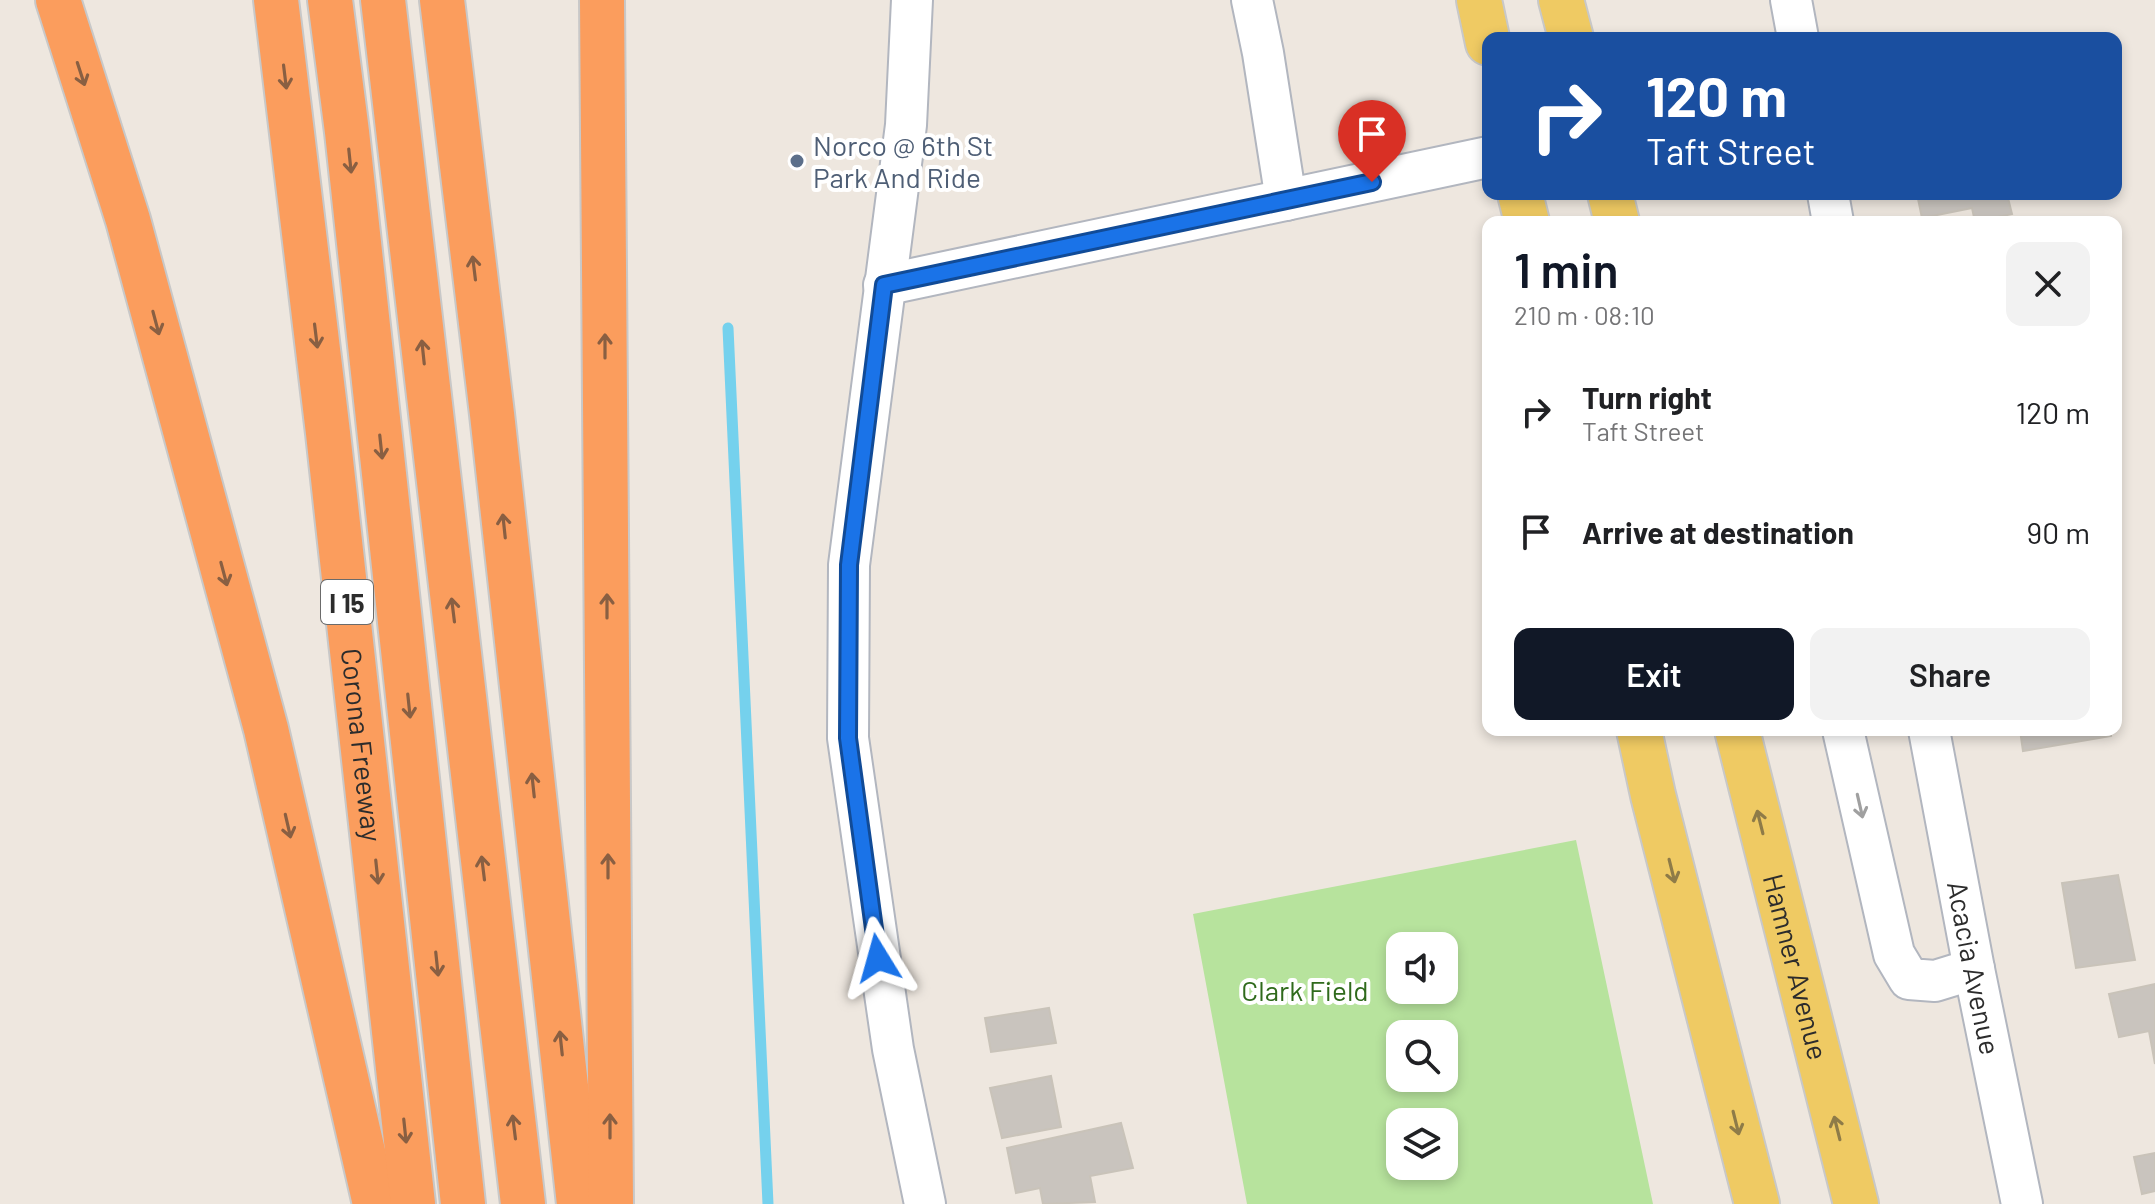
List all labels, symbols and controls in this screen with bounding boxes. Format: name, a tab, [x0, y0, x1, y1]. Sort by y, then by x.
text: 120 m	[1646, 61, 1787, 128]
one-way arrow	[75, 62, 90, 87]
one-way arrow	[278, 64, 293, 90]
icon: right	[1514, 64, 1618, 168]
pin	[1338, 100, 1406, 182]
icon: arrive	[1350, 112, 1394, 156]
place label: Norco @ 6th St Park And Ride	[813, 128, 993, 194]
text: Taft Street	[1646, 129, 1816, 172]
one-way arrow	[343, 147, 358, 174]
marker: Norco @ 6th St Park And Ride	[788, 152, 806, 170]
text: 1 min	[1514, 240, 1619, 298]
button: close	[2006, 242, 2090, 326]
one-way arrow	[467, 255, 482, 282]
text: 210 m · 08:10	[1514, 299, 1655, 330]
one-way arrow	[149, 310, 164, 336]
one-way arrow	[309, 322, 324, 348]
one-way arrow	[597, 333, 613, 360]
one-way arrow	[415, 339, 430, 366]
text: Turn right	[1582, 379, 1712, 415]
icon: right	[1514, 390, 1558, 434]
text: 120 m	[2016, 394, 2090, 430]
text: Taft Street	[1582, 415, 1705, 446]
one-way arrow	[374, 433, 389, 460]
icon: arrive	[1514, 510, 1558, 554]
one-way arrow	[497, 513, 512, 540]
text: Arrive at destination	[1582, 514, 1854, 550]
text: 90 m	[2027, 514, 2090, 550]
one-way arrow	[217, 561, 232, 587]
road number: I 15	[321, 580, 373, 624]
one-way arrow	[599, 593, 614, 620]
one-way arrow	[445, 597, 460, 624]
button: Exit	[1514, 628, 1794, 720]
button: Share	[1810, 628, 2090, 720]
street label: Corona Freeway	[335, 646, 390, 844]
one-way arrow	[402, 692, 417, 719]
one-way arrow	[525, 772, 540, 798]
one-way arrow	[1854, 793, 1869, 818]
one-way arrow	[1752, 809, 1767, 835]
one-way arrow	[282, 813, 297, 839]
one-way arrow	[600, 853, 616, 880]
one-way arrow	[476, 855, 491, 882]
one-way arrow	[1666, 857, 1681, 883]
one-way arrow	[369, 858, 384, 885]
street label: Hamner Avenue	[1757, 870, 1836, 1063]
street label: Acacia Avenue	[1941, 878, 2008, 1058]
position arrow	[836, 916, 920, 1000]
map controls	[1386, 932, 1458, 1180]
button: sound	[1386, 932, 1458, 1004]
one-way arrow	[429, 950, 444, 977]
park label: Clark Field	[1241, 973, 1369, 1007]
button: search	[1386, 1020, 1458, 1092]
one-way arrow	[554, 1030, 569, 1057]
button: layers	[1386, 1108, 1458, 1180]
one-way arrow	[1730, 1109, 1745, 1135]
one-way arrow	[602, 1113, 618, 1140]
one-way arrow	[506, 1114, 521, 1140]
one-way arrow	[1828, 1116, 1843, 1142]
one-way arrow	[398, 1117, 413, 1144]

